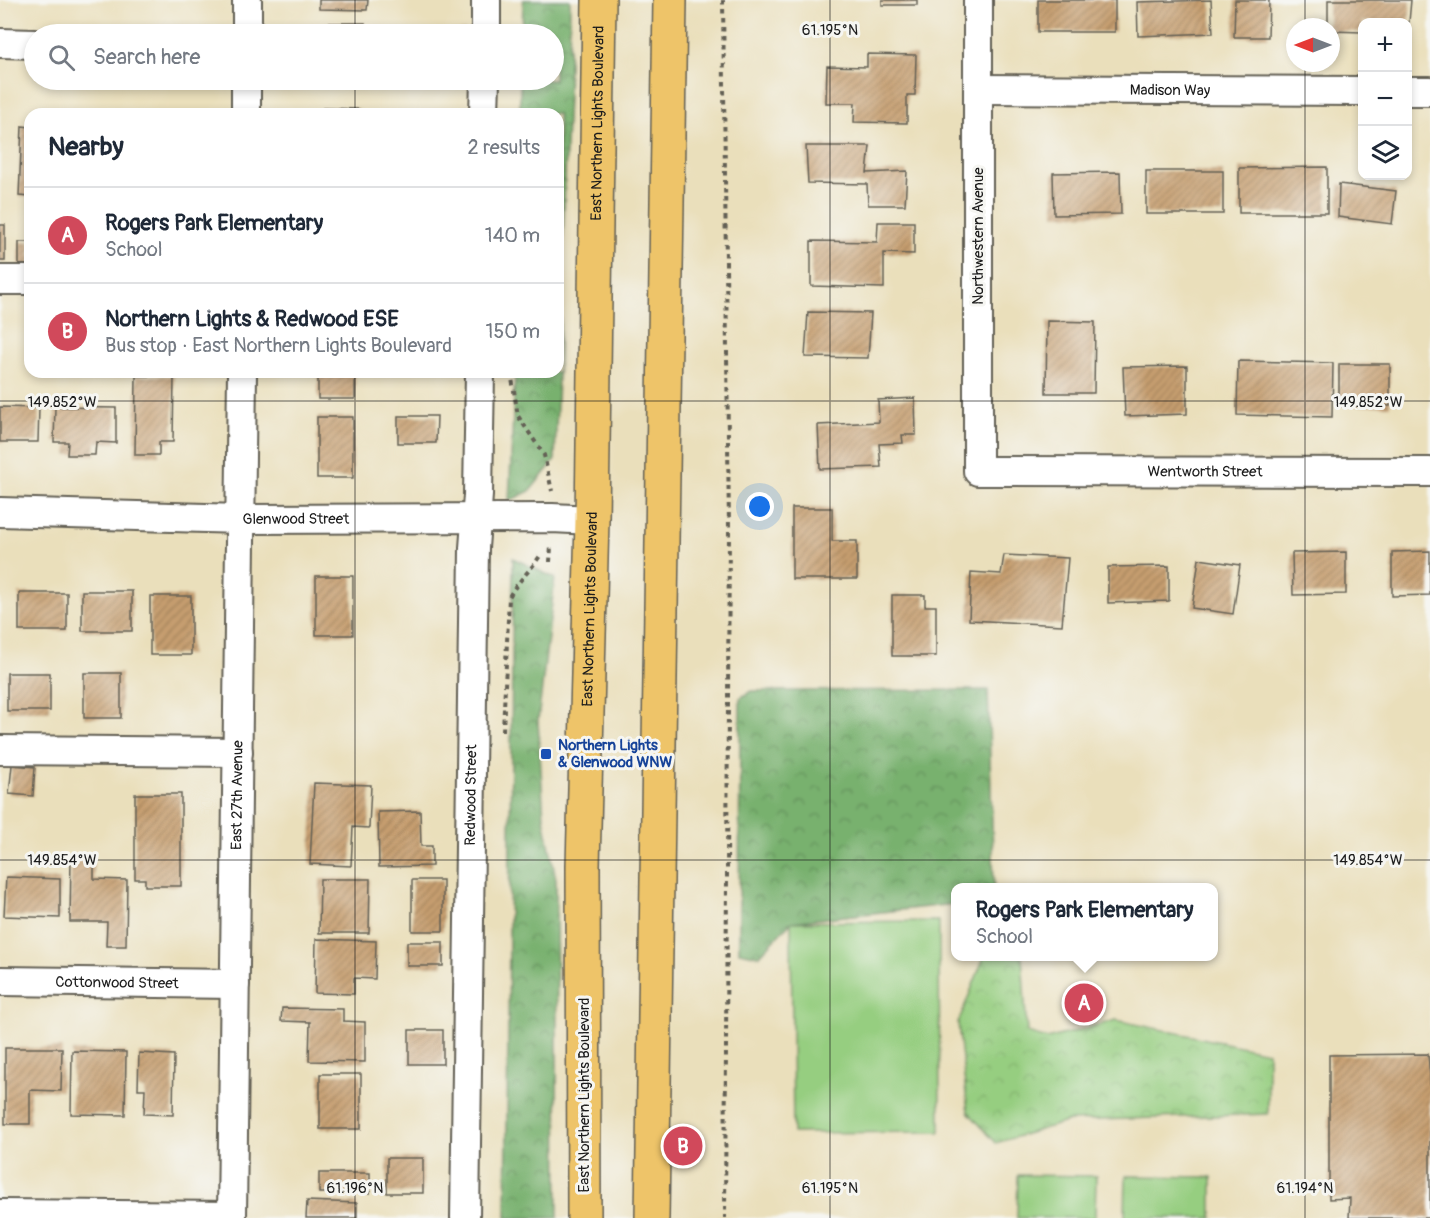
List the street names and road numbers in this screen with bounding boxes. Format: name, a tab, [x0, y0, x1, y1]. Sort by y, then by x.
street label: East Northern Lights Boulevard	[587, 25, 608, 221]
street label: Madison Way	[1130, 80, 1211, 100]
street label: Northwestern Avenue	[969, 167, 988, 305]
street label: Wentworth Street	[1148, 462, 1263, 481]
street label: Glenwood Street	[243, 509, 350, 528]
street label: East Northern Lights Boulevard	[578, 511, 602, 707]
street label: East 27th Avenue	[227, 739, 247, 850]
street label: Redwood Street	[461, 743, 481, 846]
street label: Cottonwood Street	[55, 972, 180, 993]
street label: East Northern Lights Boulevard	[575, 998, 594, 1192]

